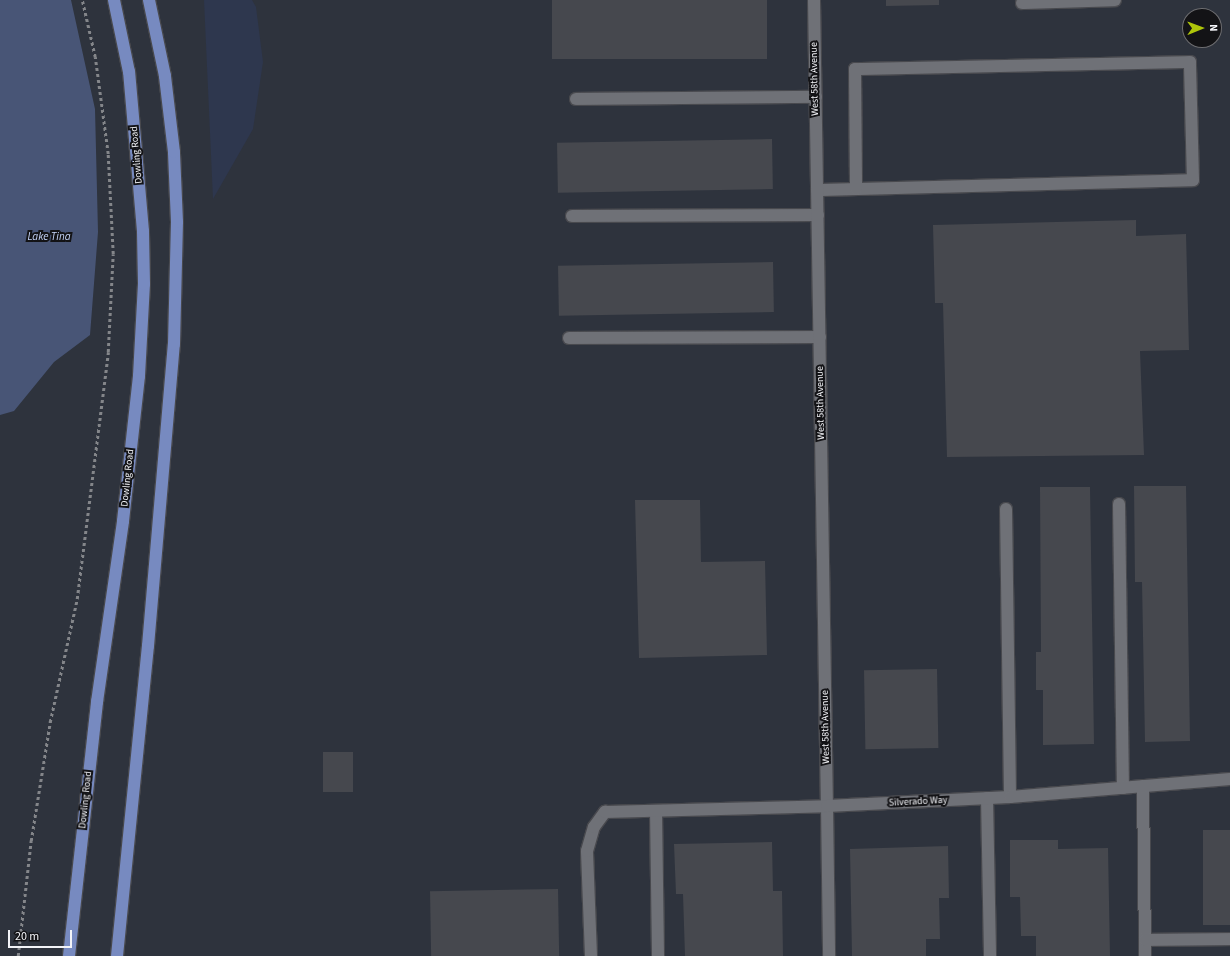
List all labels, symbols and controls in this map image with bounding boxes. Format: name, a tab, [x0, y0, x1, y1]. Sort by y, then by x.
north arrow	[1182, 8, 1222, 48]
text: N	[1206, 24, 1221, 32]
street label: West 58th Avenue	[808, 42, 822, 116]
street label: Dowling Road	[129, 126, 145, 184]
water label: Lake Tina	[27, 230, 71, 244]
street label: West 58th Avenue	[814, 366, 828, 440]
street label: Dowling Road	[119, 449, 137, 507]
street label: West 58th Avenue	[819, 690, 833, 764]
street label: Dowling Road	[77, 771, 95, 829]
street label: Silverado Way	[888, 794, 948, 810]
scale bar	[10, 922, 74, 948]
text: 20 m	[15, 928, 39, 945]

